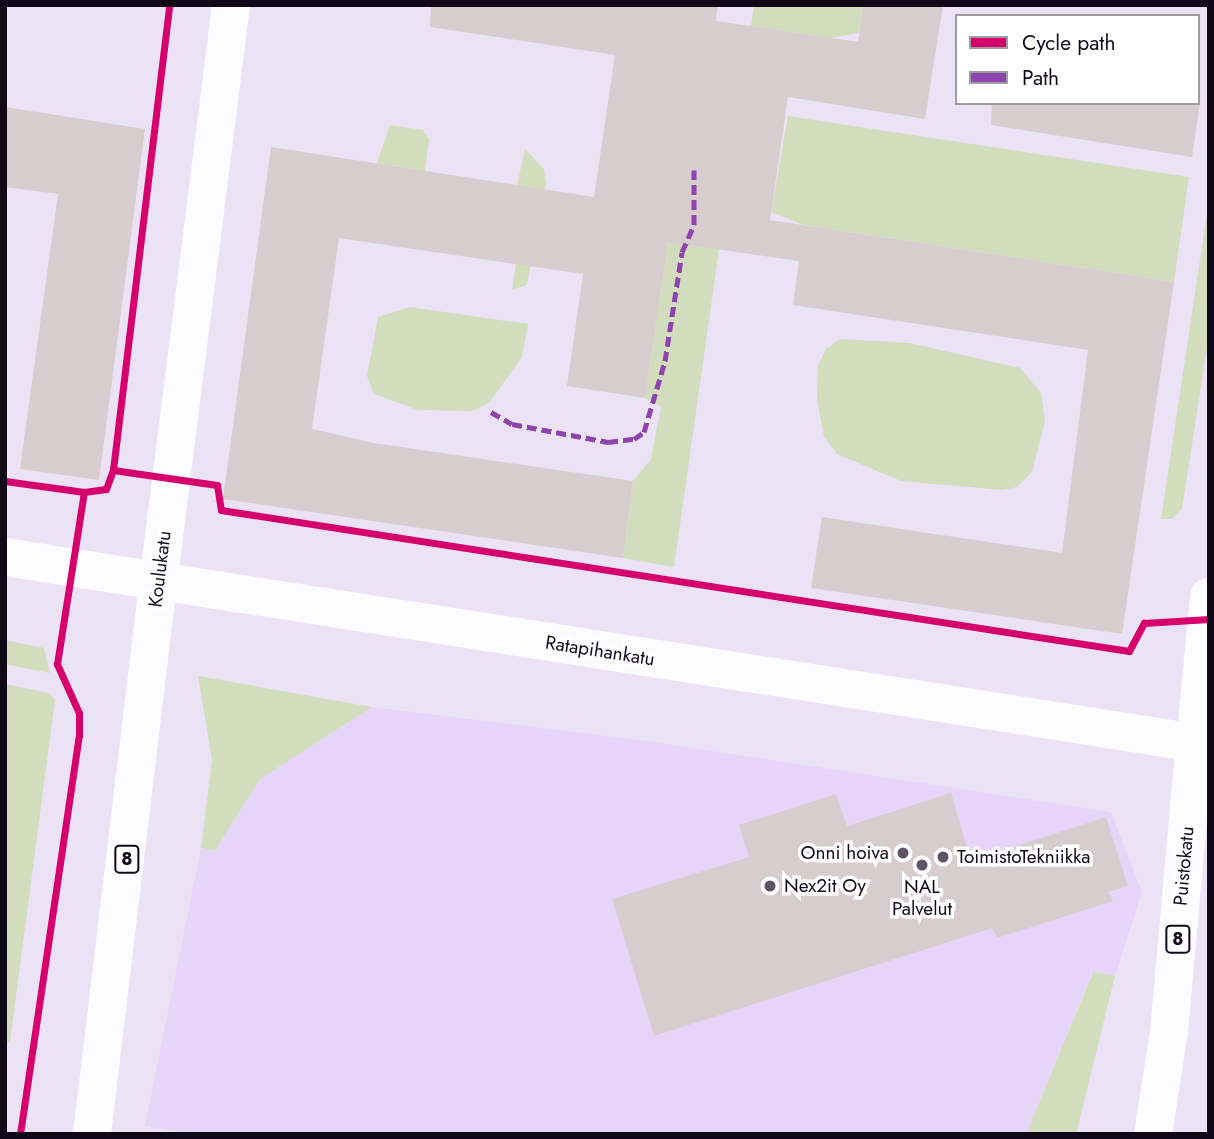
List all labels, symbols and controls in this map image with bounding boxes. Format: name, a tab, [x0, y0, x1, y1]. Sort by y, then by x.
legend	[955, 14, 1200, 105]
text: Cycle path	[1022, 28, 1115, 58]
text: Path	[1022, 63, 1059, 93]
street label: Koulukatu	[144, 529, 176, 609]
street label: Ratapihankatu	[544, 631, 656, 671]
street label: Puistokatu	[1169, 825, 1199, 907]
place label: Onni hoiva	[801, 842, 889, 864]
road number: 8	[113, 844, 141, 874]
marker: Onni hoiva	[895, 845, 911, 861]
place label: ToimistoTekniikka	[957, 846, 1090, 868]
marker: ToimistoTekniikka	[935, 849, 951, 865]
marker: NAL Palvelut	[914, 857, 930, 873]
place label: Nex2it Oy	[784, 875, 866, 897]
place label: NAL Palvelut	[892, 876, 952, 920]
marker: Nex2it Oy	[762, 878, 778, 894]
road number: 8	[1164, 924, 1192, 954]

